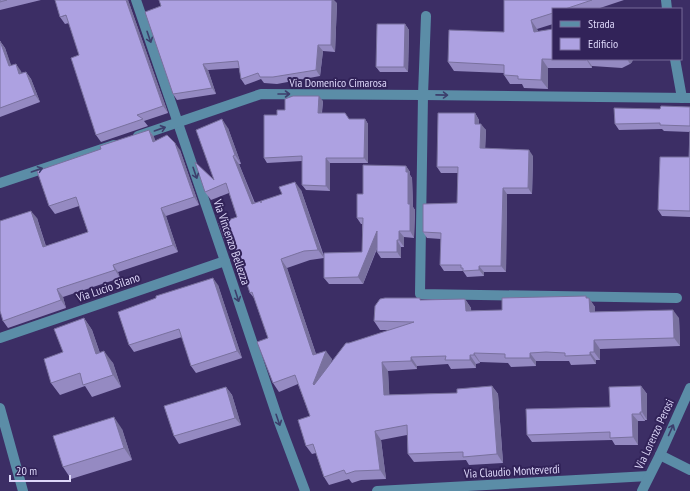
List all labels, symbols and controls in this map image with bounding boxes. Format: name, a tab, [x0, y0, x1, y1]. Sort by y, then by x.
legend	[552, 8, 682, 60]
text: Strada	[588, 16, 615, 31]
one-way arrow	[145, 31, 153, 43]
text: Edificio	[588, 36, 618, 51]
street label: Via Domenico Cimarosa	[288, 75, 387, 90]
one-way arrow	[277, 90, 290, 98]
one-way arrow	[435, 91, 448, 99]
one-way arrow	[154, 125, 167, 132]
one-way arrow	[31, 166, 43, 174]
one-way arrow	[192, 167, 200, 179]
street label: Via Vincenzo Bellezza	[210, 196, 254, 287]
street label: Via Lucio Silano	[73, 269, 142, 305]
one-way arrow	[234, 290, 241, 303]
street label: Via Lorenzo Perosi	[631, 397, 677, 472]
one-way arrow	[275, 413, 282, 426]
one-way arrow	[668, 425, 675, 437]
scale bar	[10, 457, 70, 483]
street label: Via Claudio Monteverdi	[463, 461, 560, 481]
text: 20 m	[16, 463, 37, 478]

